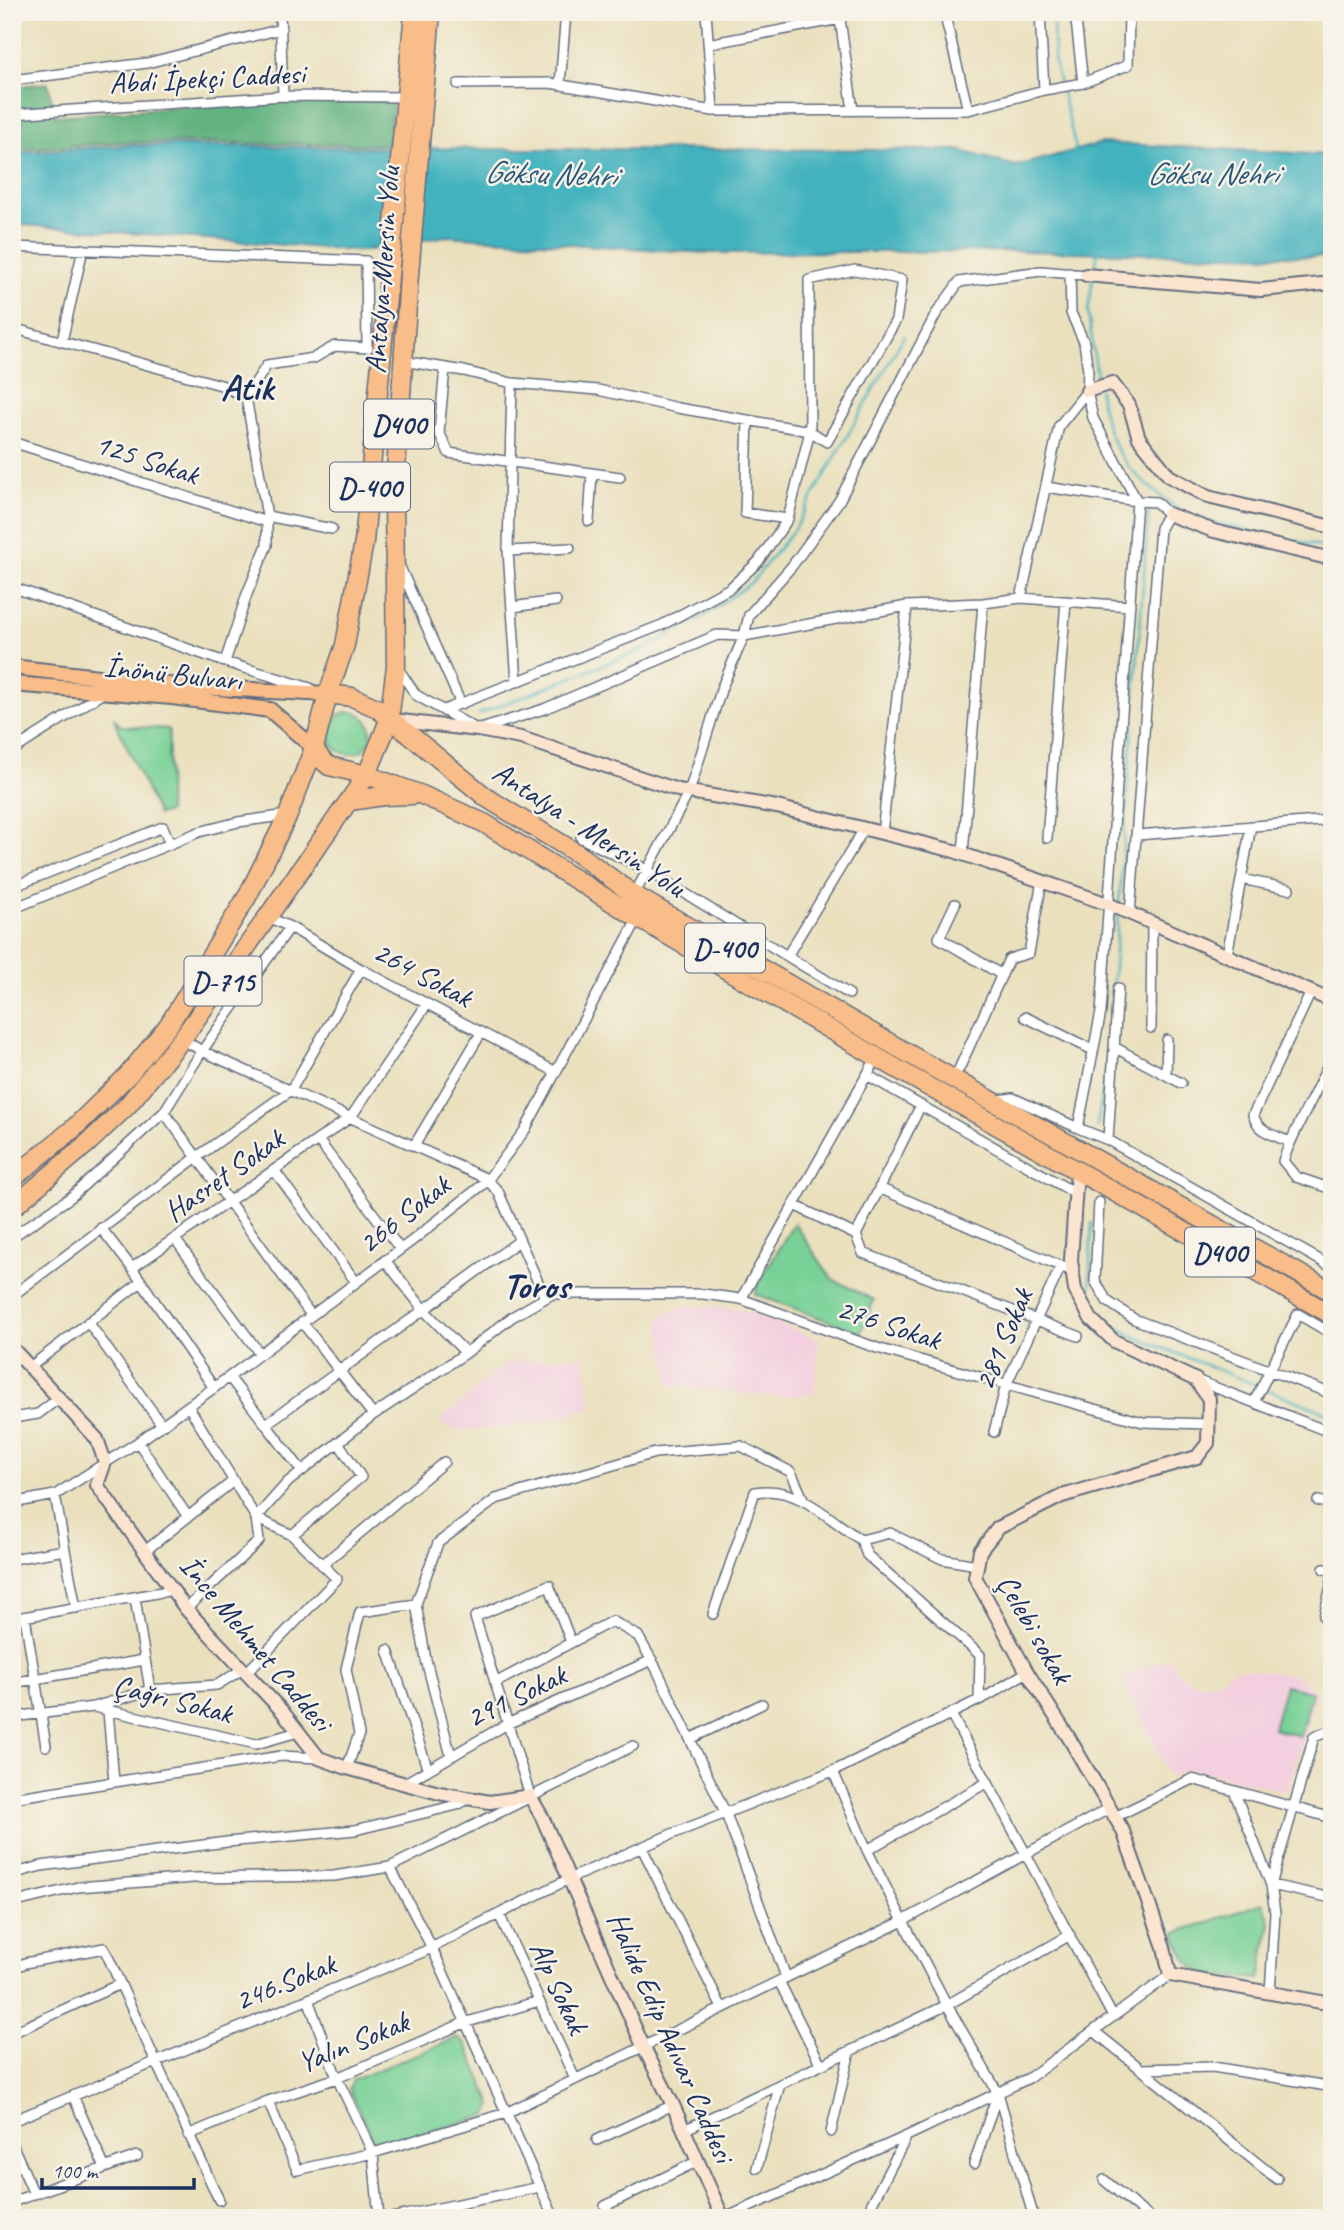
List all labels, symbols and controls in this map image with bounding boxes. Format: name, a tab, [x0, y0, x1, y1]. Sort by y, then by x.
street label: Abdi İpekçi Caddesi	[108, 54, 309, 102]
water label: Göksu Nehri	[484, 151, 624, 197]
water label: Göksu Nehri	[1147, 153, 1285, 194]
street label: Antalya-Mersin Yolu	[356, 163, 408, 375]
district label: Atik	[221, 364, 276, 411]
road number: D400	[364, 400, 434, 448]
street label: 125 Sokak	[90, 424, 205, 494]
road number: D-400	[330, 462, 410, 512]
street label: İnönü Bulvarı	[102, 647, 245, 699]
street label: Antalya - Mersin Yolu	[486, 753, 694, 906]
road number: D-400	[685, 923, 765, 972]
street label: 264 Sokak	[367, 932, 481, 1017]
road number: D-715	[184, 956, 262, 1006]
street label: Hasret Sokak	[157, 1119, 293, 1230]
street label: 266 Sokak	[350, 1165, 459, 1262]
road number: D400	[1185, 1228, 1255, 1276]
district label: Toros	[503, 1262, 573, 1309]
street label: 281 Sokak	[965, 1281, 1042, 1395]
street label: 276 Sokak	[832, 1289, 947, 1359]
street label: İnce Mehmet Caddesi	[171, 1547, 343, 1741]
street label: Çelebi sokak	[989, 1568, 1082, 1692]
street label: 291 Sokak	[460, 1655, 574, 1736]
street label: Çağrı Sokak	[110, 1666, 238, 1733]
street label: Halide Edip Adıvar Caddesi	[599, 1906, 745, 2171]
street label: Alp Sokak	[521, 1935, 598, 2041]
street label: 246.Sokak	[229, 1944, 343, 2019]
street label: Yalın Sokak	[292, 2002, 416, 2081]
scale bar	[42, 2146, 194, 2190]
text: 100 m	[52, 2158, 99, 2184]

